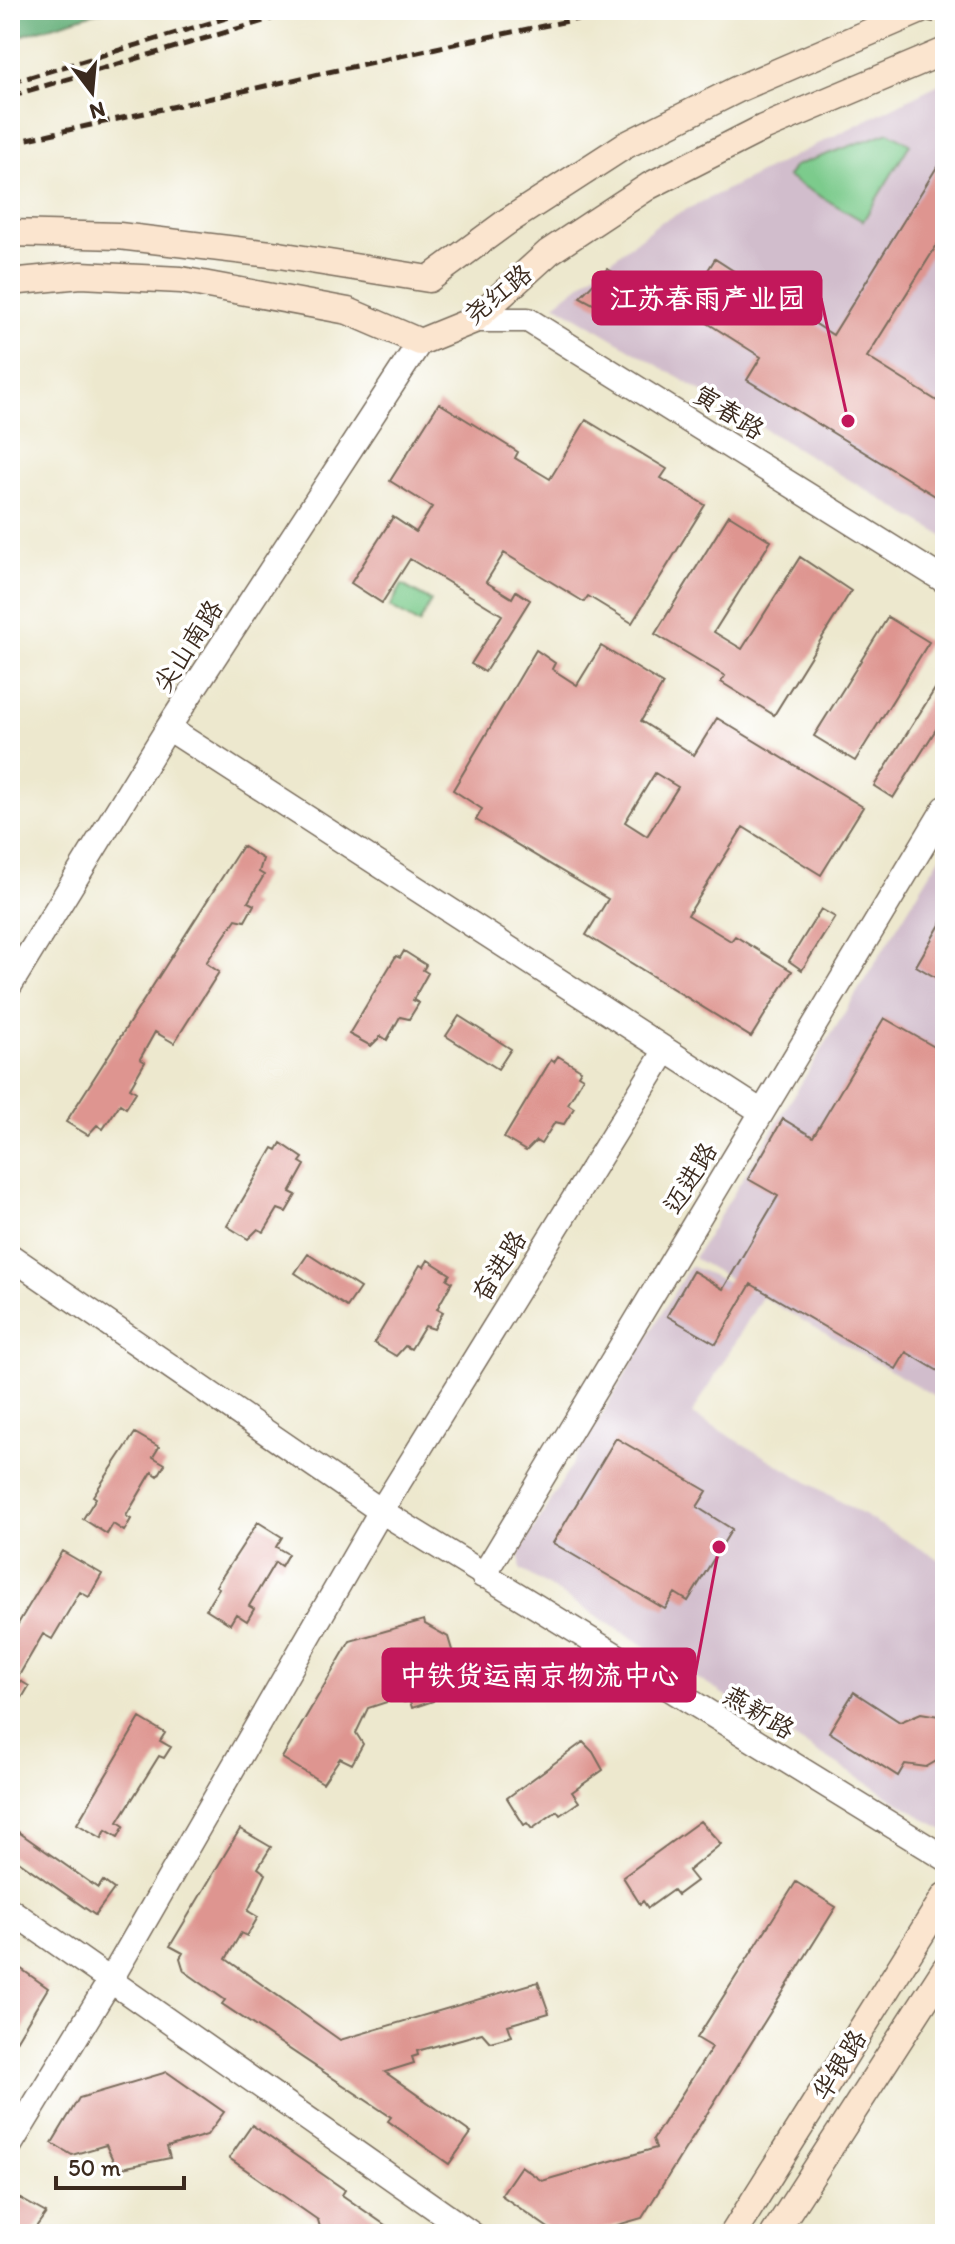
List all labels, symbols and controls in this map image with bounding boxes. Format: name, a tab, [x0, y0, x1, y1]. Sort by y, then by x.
north arrow	[52, 52, 132, 132]
text: N	[87, 96, 108, 126]
street label: 尧红路	[458, 257, 538, 331]
callout: 江苏春雨产业园	[593, 272, 821, 324]
text: 江苏春雨产业园	[609, 281, 805, 315]
street label: 寅春路	[687, 378, 771, 446]
street label: 尖山南路	[146, 594, 230, 698]
street label: 迈进路	[656, 1136, 724, 1220]
street label: 奋进路	[465, 1224, 533, 1308]
callout: 中铁货运南京物流中心	[383, 1649, 695, 1701]
text: 中铁货运南京物流中心	[399, 1658, 679, 1692]
street label: 燕新路	[717, 1678, 801, 1746]
street label: 华银路	[805, 2023, 873, 2107]
scale bar	[56, 2140, 184, 2190]
text: 50 m	[68, 2153, 121, 2182]

